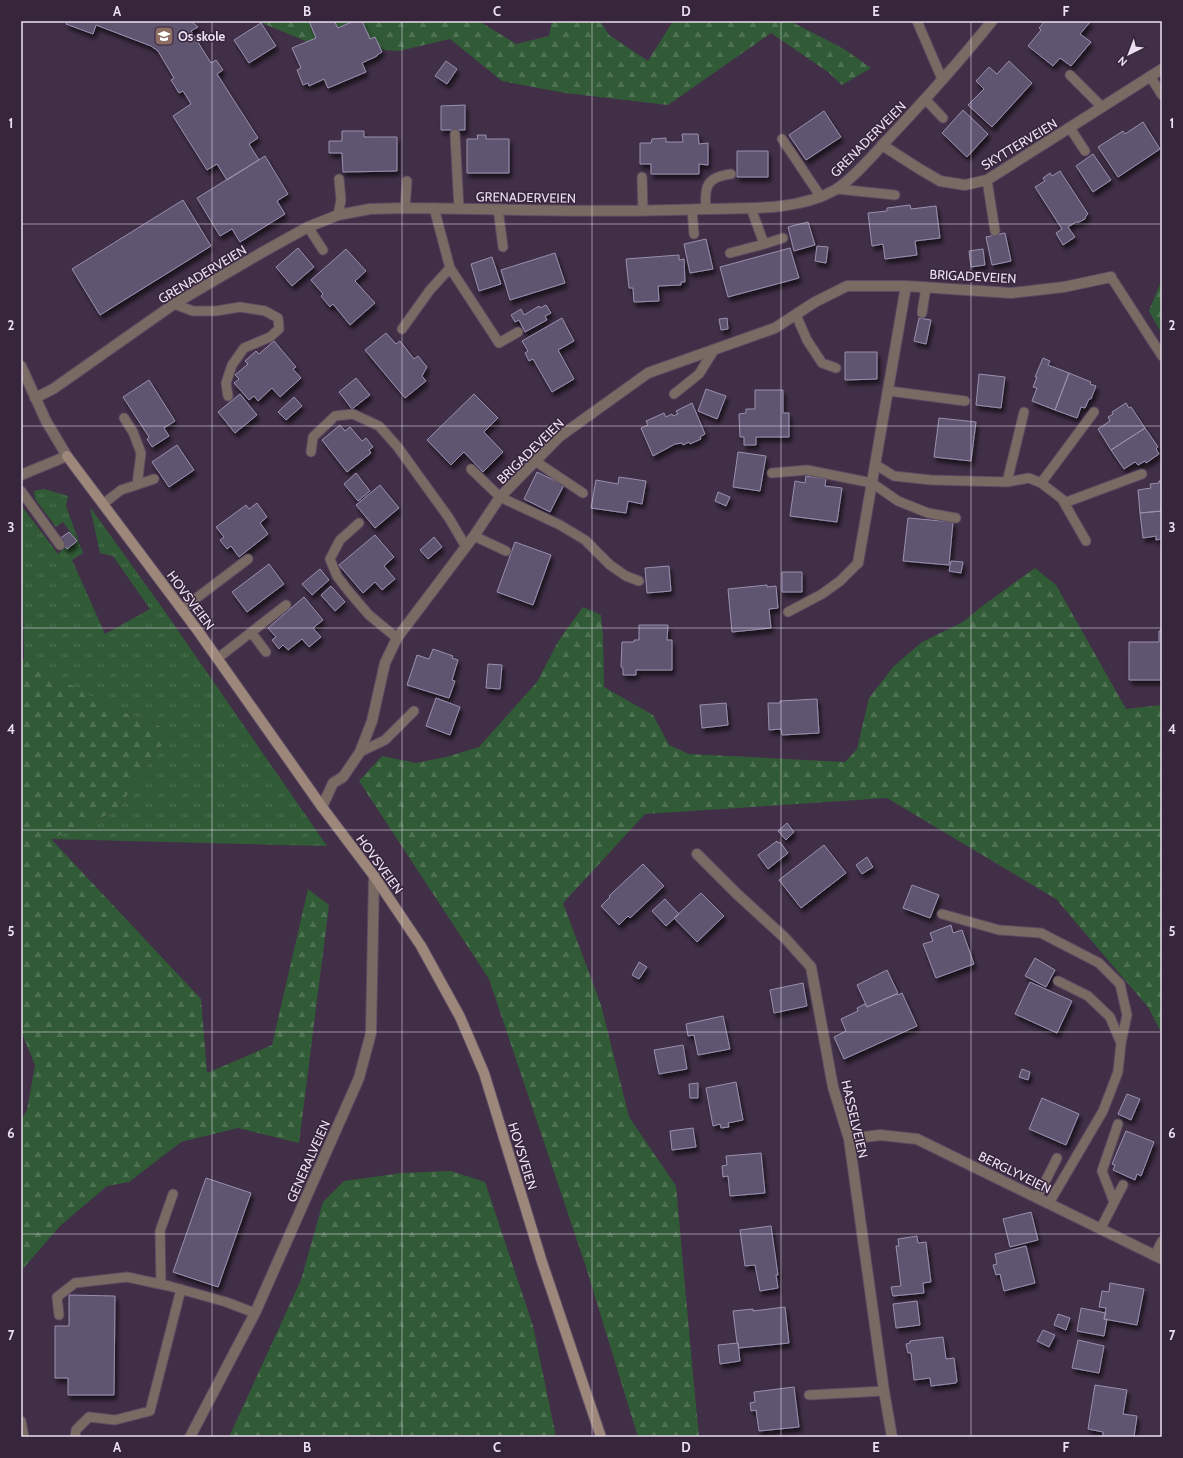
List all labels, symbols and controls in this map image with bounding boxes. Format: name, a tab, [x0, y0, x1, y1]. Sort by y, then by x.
text: A	[113, 3, 122, 19]
text: B	[303, 3, 311, 19]
text: C	[493, 3, 501, 19]
text: D	[681, 3, 691, 19]
text: E	[872, 3, 880, 19]
text: F	[1063, 3, 1070, 19]
school or university icon: Os skole	[153, 25, 175, 47]
place label: Os skole	[178, 28, 226, 44]
north arrow	[1109, 34, 1149, 74]
text: N	[1115, 54, 1130, 69]
street label: GRENADERVEIEN	[827, 98, 909, 180]
text: 1	[9, 115, 13, 131]
street label: SKYTTERVEIEN	[978, 115, 1060, 173]
text: 1	[1170, 115, 1174, 131]
street label: GRENADERVEIEN	[476, 188, 576, 206]
street label: GRENADERVEIEN	[155, 241, 249, 307]
street label: BRIGADEVEIEN	[929, 266, 1017, 286]
text: 2	[8, 317, 15, 333]
text: 2	[1169, 317, 1176, 333]
street label: BRIGADEVEIEN	[493, 415, 567, 487]
text: 3	[7, 519, 15, 535]
text: 3	[1168, 519, 1176, 535]
street label: HOVSVEIEN	[164, 567, 218, 633]
text: 4	[7, 721, 15, 737]
text: 4	[1168, 721, 1176, 737]
street label: HOVSVEIEN	[353, 831, 407, 897]
text: 5	[8, 923, 15, 939]
text: 5	[1169, 923, 1176, 939]
street label: HASSELVEIEN	[838, 1078, 872, 1160]
street label: GENERALVEIEN	[283, 1117, 333, 1205]
street label: HOVSVEIEN	[505, 1120, 541, 1192]
text: 6	[7, 1125, 15, 1141]
text: 6	[1168, 1125, 1176, 1141]
street label: BERGLYVEIEN	[976, 1148, 1054, 1196]
text: 7	[8, 1327, 15, 1343]
text: 7	[1169, 1327, 1176, 1343]
text: A	[113, 1439, 122, 1455]
text: B	[303, 1439, 311, 1455]
text: C	[493, 1439, 501, 1455]
text: D	[681, 1439, 691, 1455]
text: E	[872, 1439, 880, 1455]
text: F	[1063, 1439, 1070, 1455]

